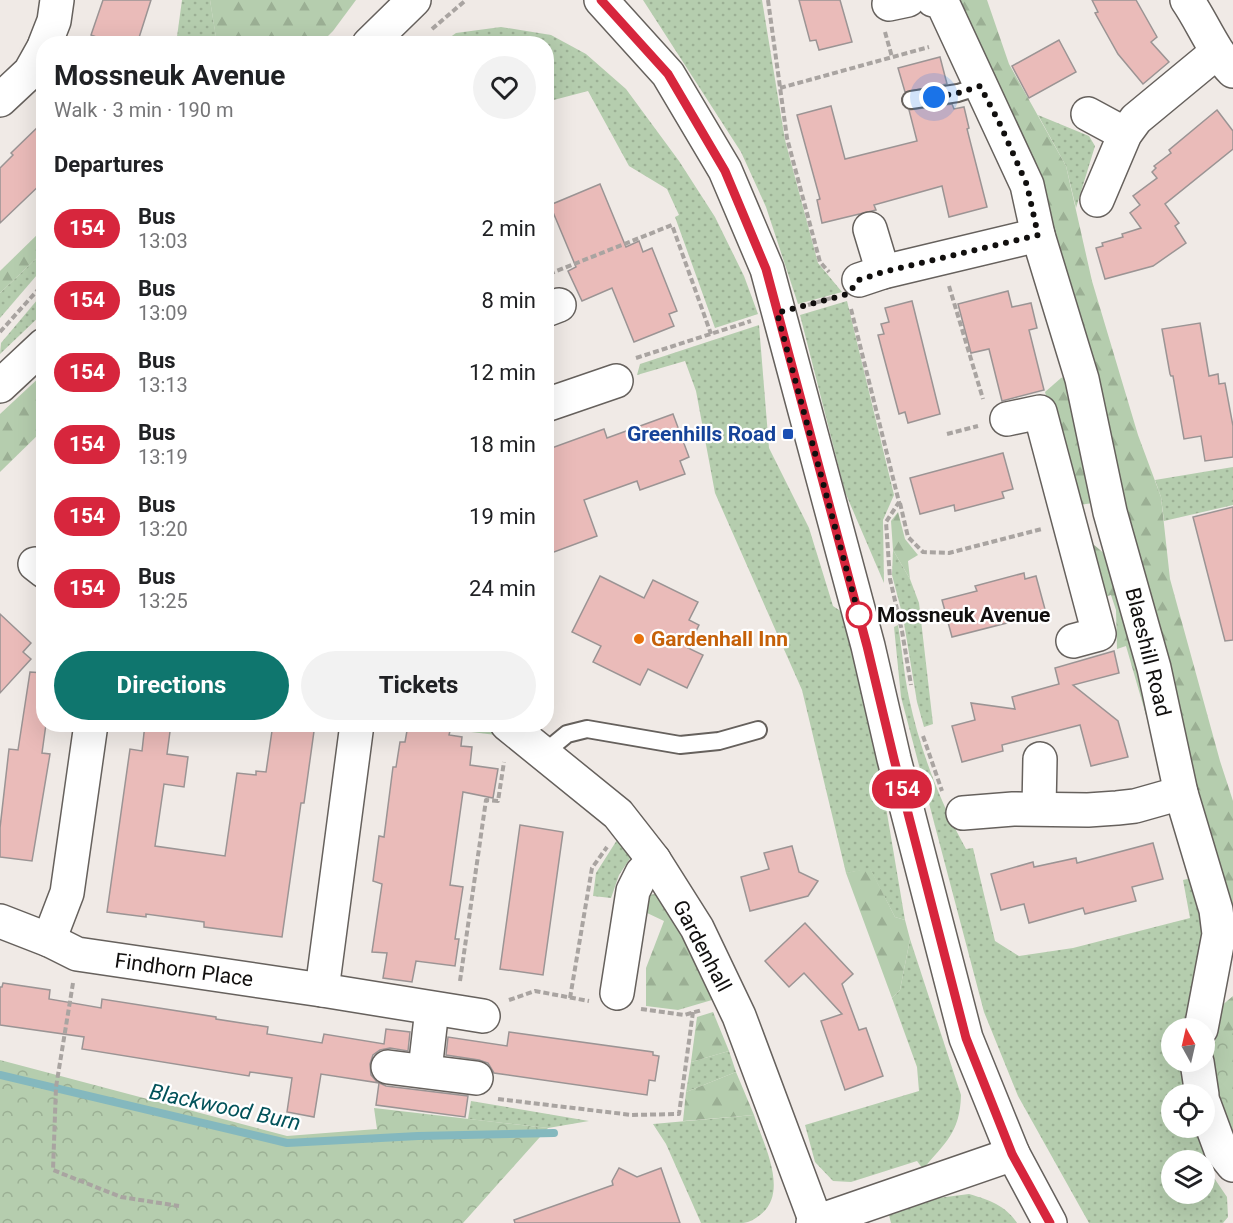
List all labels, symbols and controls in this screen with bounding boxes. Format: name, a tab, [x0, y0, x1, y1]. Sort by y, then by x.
button: heart	[473, 56, 536, 119]
text: Mossneuk Avenue	[54, 59, 285, 92]
your location	[919, 82, 949, 112]
text: Walk · 3 min · 190 m	[54, 98, 233, 122]
text: Departures	[54, 152, 164, 177]
text: Bus	[138, 204, 176, 229]
text: 154	[69, 216, 105, 240]
text: 2 min	[481, 216, 536, 241]
text: 13:03	[138, 229, 188, 253]
text: Bus	[138, 276, 176, 301]
text: 154	[69, 288, 105, 312]
text: 8 min	[481, 288, 536, 313]
text: 13:09	[138, 301, 188, 325]
text: Bus	[138, 348, 176, 373]
text: 154	[69, 360, 105, 384]
text: 12 min	[469, 360, 536, 385]
text: 13:13	[138, 373, 188, 397]
text: Bus	[138, 420, 176, 445]
place label: Greenhills Road	[627, 422, 776, 446]
marker: Greenhills Road	[781, 427, 795, 441]
text: 154	[69, 432, 105, 456]
text: 18 min	[469, 432, 536, 457]
text: 13:19	[138, 445, 188, 469]
text: Bus	[138, 492, 176, 517]
text: 154	[69, 504, 105, 528]
text: 19 min	[469, 504, 536, 529]
text: 13:20	[138, 517, 188, 541]
text: Bus	[138, 564, 176, 589]
text: 154	[69, 576, 105, 600]
text: 24 min	[469, 576, 536, 601]
street label: Blaeshill Road	[1120, 585, 1176, 719]
text: 13:25	[138, 589, 188, 613]
marker: Mossneuk Avenue	[846, 602, 872, 628]
place label: Mossneuk Avenue	[877, 603, 1050, 627]
place label: Gardenhall Inn	[651, 627, 788, 651]
marker: Gardenhall Inn	[632, 632, 646, 646]
button: Directions	[54, 651, 289, 720]
button: Tickets	[301, 651, 536, 720]
line badge: 154	[868, 770, 936, 808]
text: 154	[884, 777, 920, 801]
street label: Gardenhall	[668, 896, 736, 996]
street label: Findhorn Place	[113, 948, 255, 992]
north arrow	[1161, 1018, 1215, 1072]
map controls	[1161, 1018, 1215, 1204]
water label: Blackwood Burn	[147, 1079, 303, 1135]
button: locate	[1161, 1084, 1215, 1138]
button: layers	[1161, 1150, 1215, 1204]

